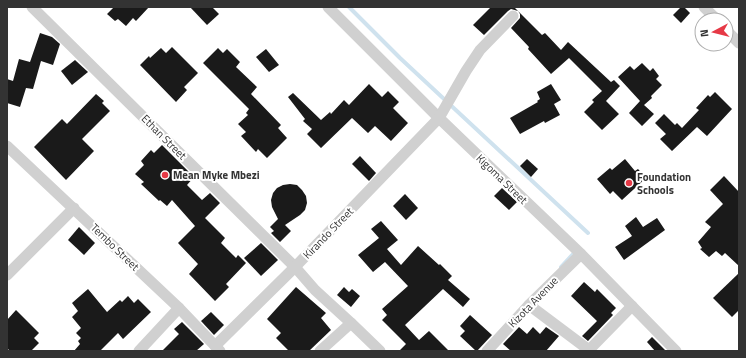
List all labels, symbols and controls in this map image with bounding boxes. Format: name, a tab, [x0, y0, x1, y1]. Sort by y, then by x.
north arrow	[694, 12, 734, 52]
text: N	[696, 28, 712, 38]
street label: Ethan Street	[138, 111, 190, 163]
street label: Kigoma Street	[473, 150, 531, 208]
place label: Mean Myke Mbezi	[173, 167, 260, 183]
place label: Foundation Schools	[637, 169, 691, 198]
marker: Mean Myke Mbezi	[160, 170, 170, 180]
marker: Foundation Schools	[624, 178, 634, 188]
street label: Kirando Street	[299, 203, 357, 262]
street label: Tembo Street	[87, 220, 143, 274]
street label: Kizota Avenue	[504, 273, 562, 331]

